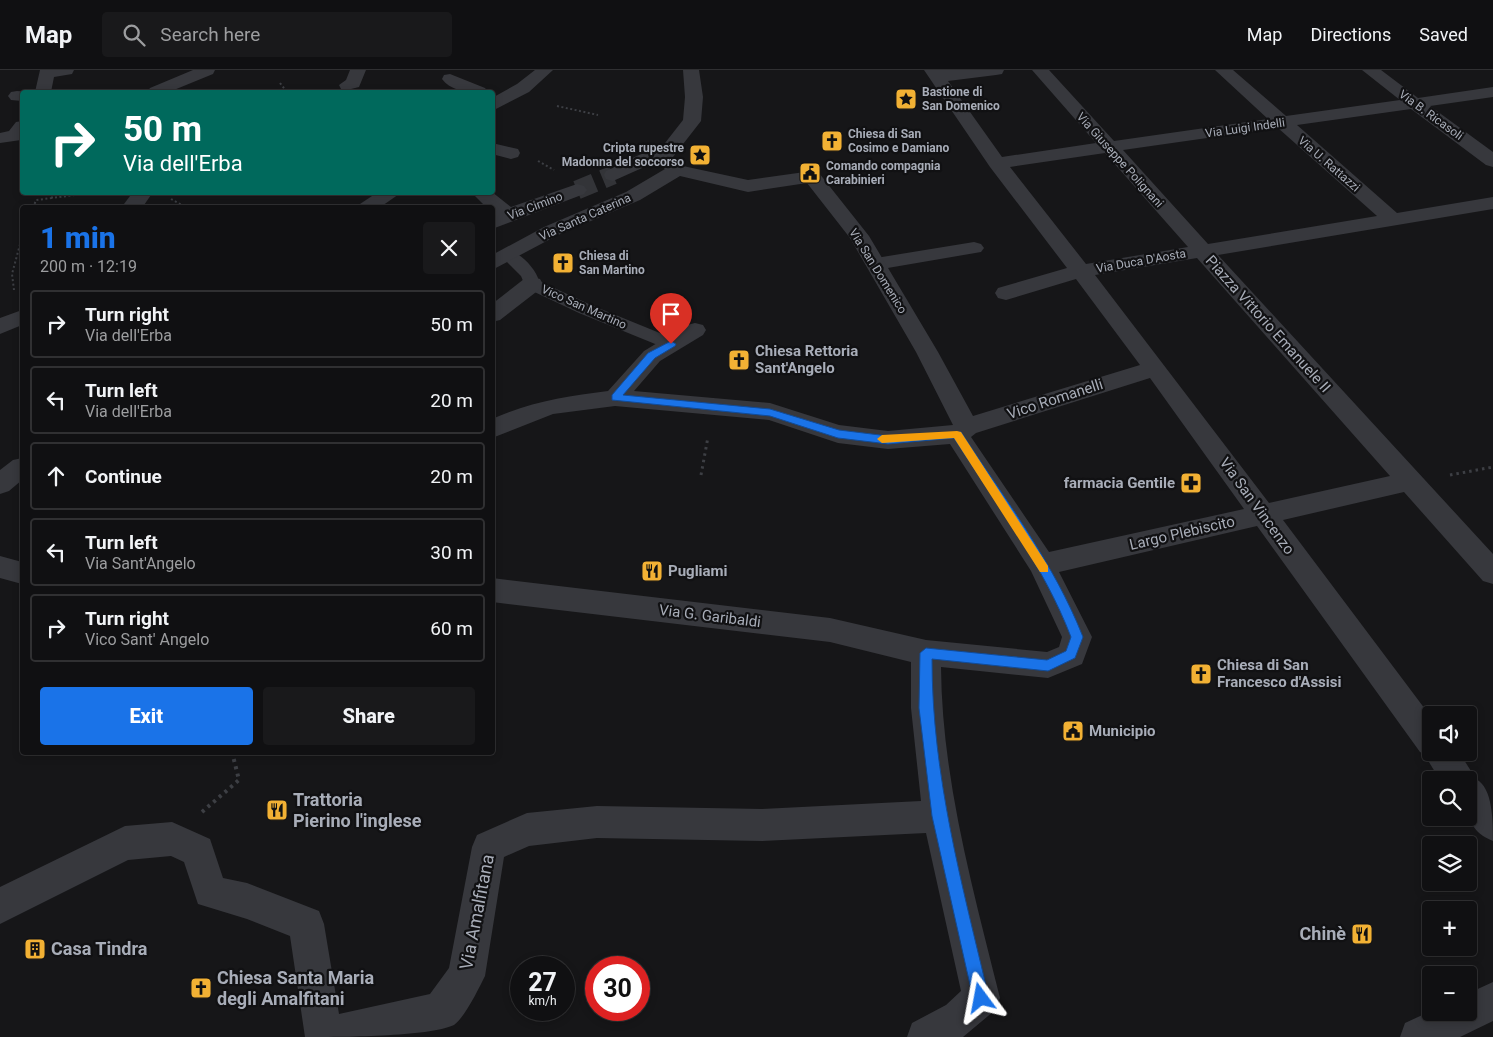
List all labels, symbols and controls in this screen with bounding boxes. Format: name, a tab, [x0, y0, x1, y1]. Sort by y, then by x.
search box	[102, 12, 452, 57]
text: Map	[25, 21, 72, 49]
icon: search	[120, 21, 148, 49]
text: Search here	[160, 23, 260, 46]
text: Map	[1247, 24, 1282, 45]
text: Directions	[1310, 24, 1391, 45]
text: Saved	[1419, 24, 1468, 45]
place label: Bastione di San Domenico	[922, 85, 1000, 113]
place icon: Bastione di San Domenico	[894, 87, 918, 111]
street label: Via B. Ricasoli	[1396, 87, 1466, 143]
text: 50 m	[123, 109, 202, 150]
icon: right	[40, 110, 105, 175]
street label: Via Giuseppe Polignani	[1074, 110, 1166, 210]
street label: Via Luigi Indelli	[1204, 115, 1286, 141]
place label: Chiesa di San Cosimo e Damiano	[848, 127, 950, 155]
church icon: Chiesa di San Cosimo e Damiano	[820, 129, 844, 153]
street label: Via U. Rattazzi	[1295, 133, 1363, 195]
place label: Cripta rupestre Madonna del soccorso	[562, 141, 685, 169]
place icon: Cripta rupestre Madonna del soccorso	[688, 143, 712, 167]
text: Via dell'Erba	[123, 151, 243, 176]
place label: Comando compagnia Carabinieri	[826, 159, 941, 187]
public building icon: Comando compagnia Carabinieri	[798, 161, 822, 185]
street label: Via Cimino	[506, 189, 565, 223]
street label: Via Santa Caterina	[537, 191, 633, 243]
text: 1 min	[40, 220, 116, 255]
button: close	[423, 222, 475, 274]
street label: Via San Domenico	[846, 226, 910, 316]
street label: Via Duca D'Aosta	[1095, 246, 1187, 276]
place label: Chiesa di San Martino	[579, 249, 645, 277]
church icon: Chiesa di San Martino	[551, 251, 575, 275]
street label: Piazza Vittorio Emanuele II	[1202, 252, 1334, 396]
text: 200 m · 12:19	[40, 257, 137, 276]
street label: Vico San Martino	[539, 282, 629, 332]
pin	[650, 293, 692, 344]
icon: arrive	[657, 300, 685, 328]
text: Turn right	[85, 303, 169, 326]
icon: right	[42, 310, 70, 338]
text: 50 m	[430, 313, 473, 336]
text: Via dell'Erba	[85, 326, 172, 345]
place label: Chiesa Rettoria Sant'Angelo	[755, 342, 858, 377]
church icon: Chiesa Rettoria Sant'Angelo	[727, 348, 751, 372]
street label: Vico Romanelli	[1005, 375, 1105, 423]
text: Turn left	[85, 379, 158, 402]
icon: left	[42, 386, 70, 414]
text: 20 m	[430, 389, 473, 412]
text: Via dell'Erba	[85, 402, 172, 421]
street label: Via San Vincenzo	[1216, 454, 1298, 558]
icon: ahead	[42, 462, 70, 490]
text: Continue	[85, 465, 162, 488]
text: 20 m	[430, 465, 473, 488]
pharmacy icon: farmacia Gentile	[1179, 471, 1203, 495]
place label: farmacia Gentile	[1064, 474, 1175, 492]
street label: Largo Plebiscito	[1128, 512, 1236, 554]
text: Turn left	[85, 531, 158, 554]
icon: left	[42, 538, 70, 566]
text: 30 m	[430, 541, 473, 564]
text: Via Sant'Angelo	[85, 554, 196, 573]
restaurant icon: Pugliami	[640, 559, 664, 583]
place label: Pugliami	[668, 562, 728, 580]
street label: Via G. Garibaldi	[658, 601, 762, 631]
text: Turn right	[85, 607, 169, 630]
icon: right	[42, 614, 70, 642]
text: 60 m	[430, 617, 473, 640]
text: Vico Sant' Angelo	[85, 630, 209, 649]
place label: Chiesa di San Francesco d'Assisi	[1217, 656, 1342, 691]
church icon: Chiesa di San Francesco d'Assisi	[1189, 662, 1213, 686]
button: Exit	[40, 687, 253, 745]
button: Share	[263, 687, 475, 745]
map controls	[1422, 706, 1477, 1021]
button: sound	[1422, 706, 1477, 761]
public building icon: Municipio	[1061, 719, 1085, 743]
place label: Municipio	[1089, 722, 1156, 740]
button: search	[1422, 771, 1477, 826]
place label: Trattoria Pierino l'inglese	[293, 789, 422, 831]
restaurant icon: Trattoria Pierino l'inglese	[265, 798, 289, 822]
button: layers	[1422, 836, 1477, 891]
street label: Via Amalfitana	[455, 852, 498, 971]
button: +	[1422, 901, 1477, 956]
restaurant icon: Chinè	[1350, 922, 1374, 946]
place label: Chinè	[1300, 923, 1346, 944]
building icon: Casa Tindra	[23, 937, 47, 961]
place label: Casa Tindra	[51, 938, 148, 959]
speed limit sign: 30	[585, 956, 650, 1021]
button: −	[1422, 966, 1477, 1021]
place label: Chiesa Santa Maria degli Amalfitani	[217, 967, 374, 1009]
text: 27	[528, 968, 557, 997]
position arrow	[954, 971, 1006, 1023]
church icon: Chiesa Santa Maria degli Amalfitani	[189, 976, 213, 1000]
text: km/h	[528, 994, 557, 1008]

